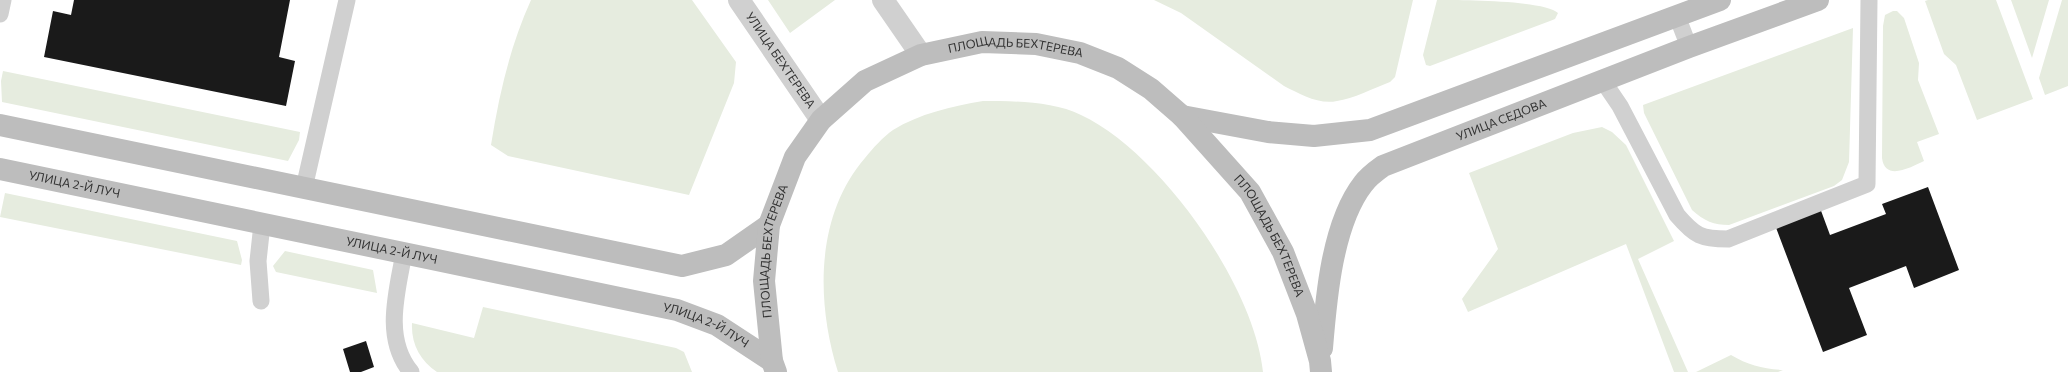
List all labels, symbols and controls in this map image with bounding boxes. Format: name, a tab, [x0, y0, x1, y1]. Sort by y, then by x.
street label: УЛИЦА БЕХТЕРЕВА	[743, 9, 819, 110]
street label: ПЛОЩАДЬ БЕХТЕРЕВА	[947, 33, 1085, 59]
street label: УЛИЦА СЕДОВА	[1454, 95, 1548, 143]
street label: УЛИЦА 2-Й ЛУЧ	[28, 167, 122, 200]
street label: ПЛОЩАДЬ БЕХТЕРЕВА	[1232, 171, 1308, 298]
street label: ПЛОЩАДЬ БЕХТЕРЕВА	[756, 182, 790, 319]
street label: УЛИЦА 2-Й ЛУЧ	[345, 233, 439, 266]
street label: УЛИЦА 2-Й ЛУЧ	[662, 299, 752, 350]

